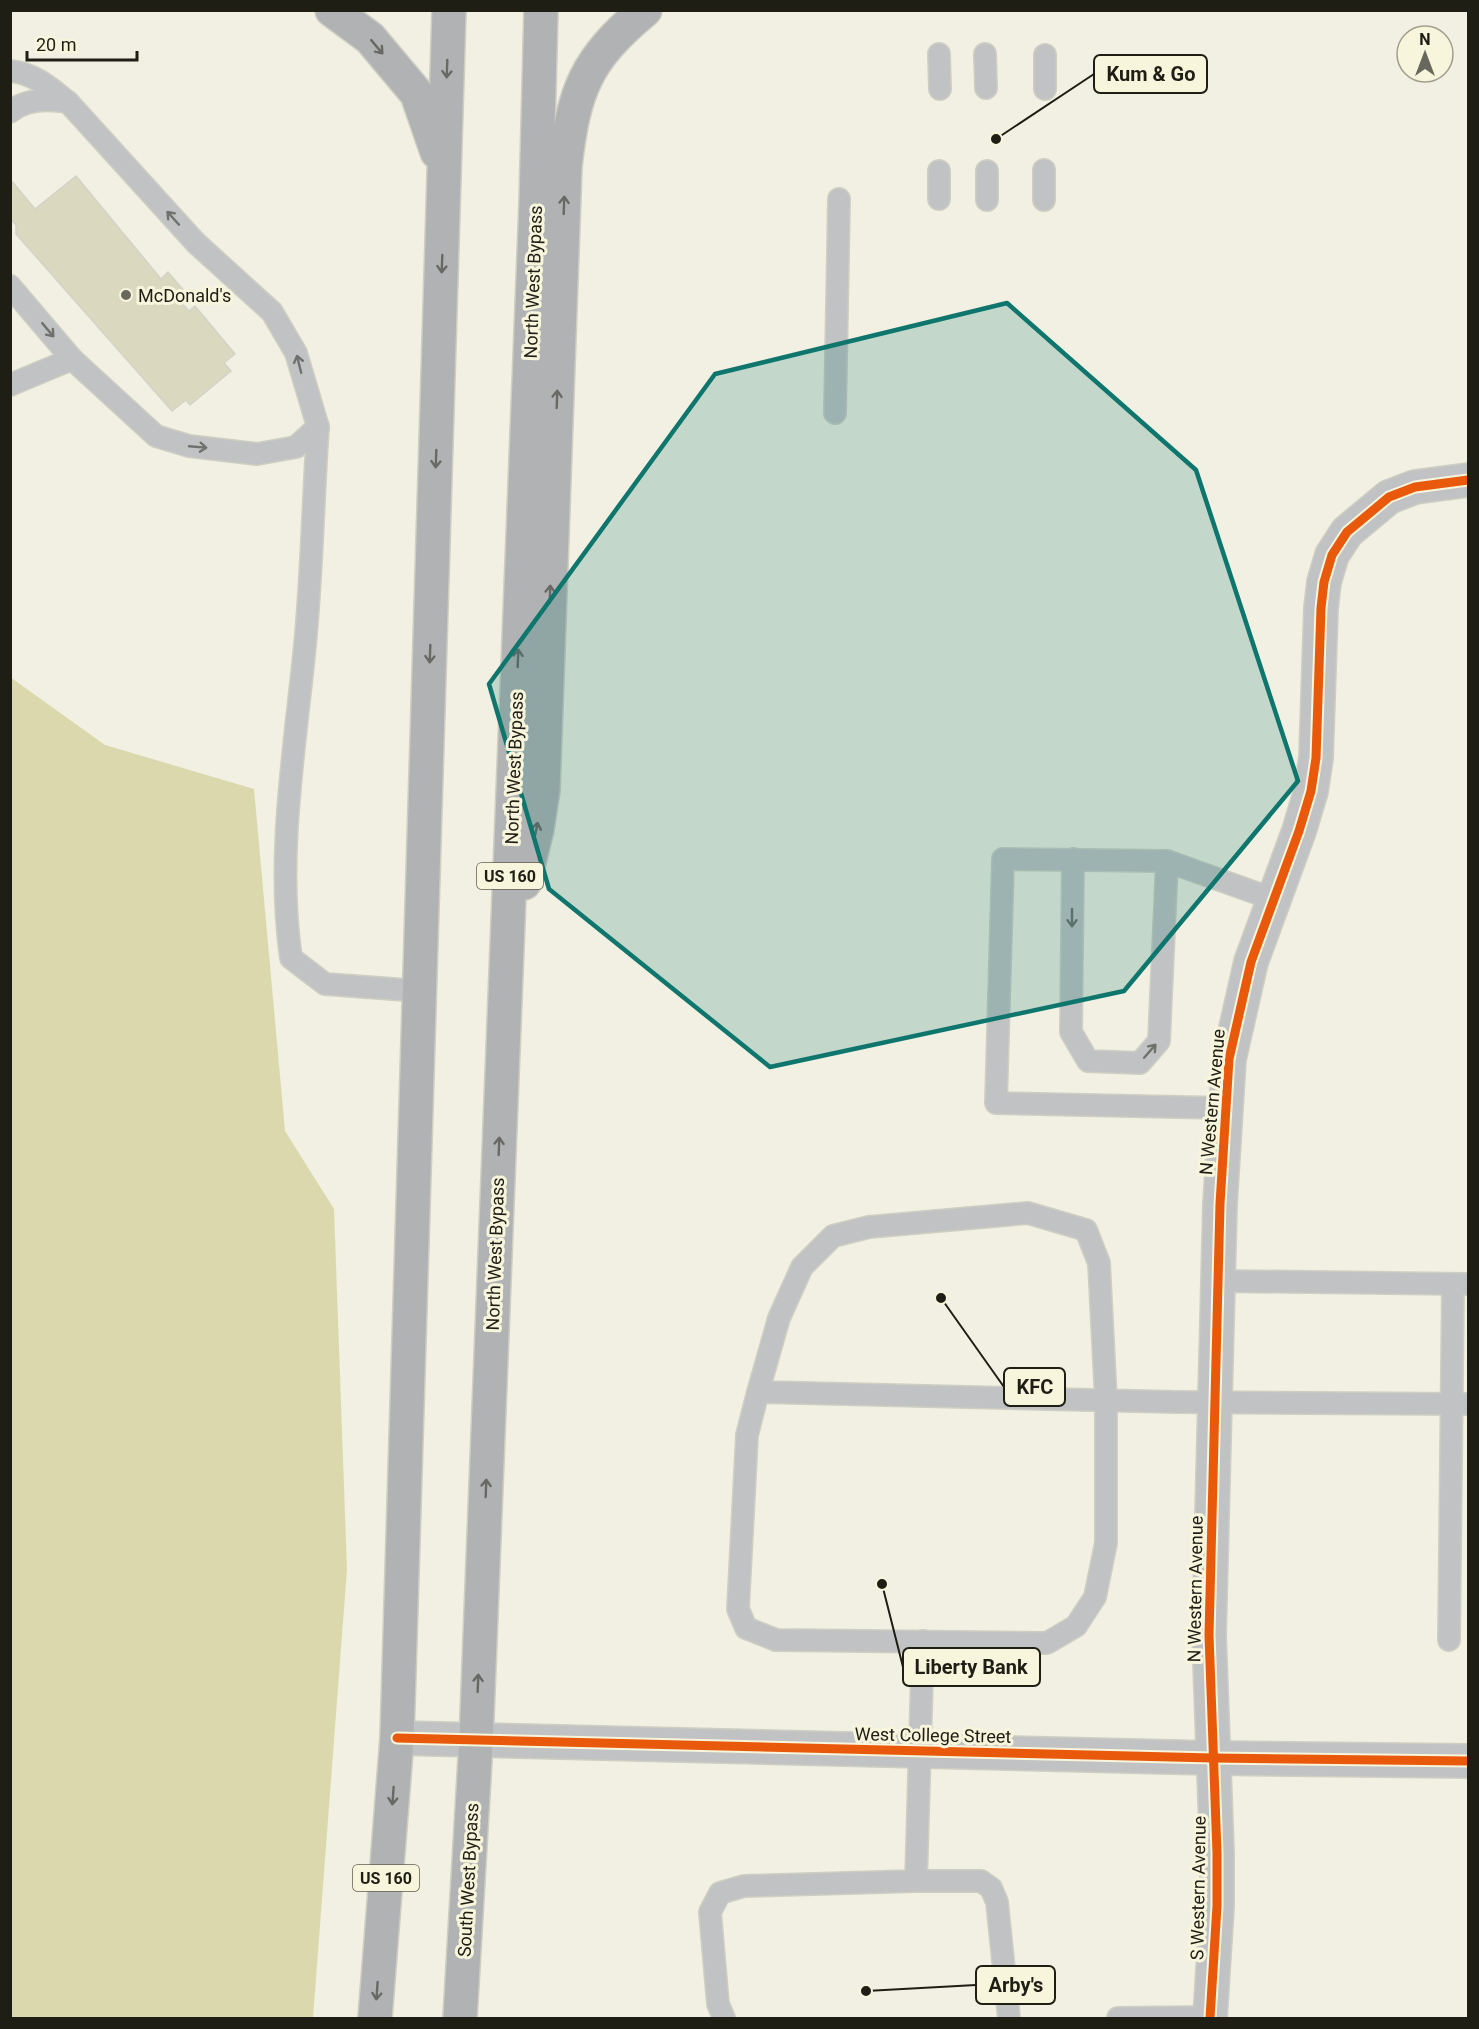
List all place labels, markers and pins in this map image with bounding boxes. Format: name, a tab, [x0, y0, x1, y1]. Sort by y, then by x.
callout: Kum & Go	[1094, 55, 1207, 93]
place label: McDonald's	[138, 285, 231, 306]
marker: McDonald's	[119, 288, 133, 302]
callout: KFC	[1004, 1368, 1065, 1406]
callout: Liberty Bank	[903, 1648, 1040, 1686]
callout: Arby's	[976, 1966, 1055, 2004]

